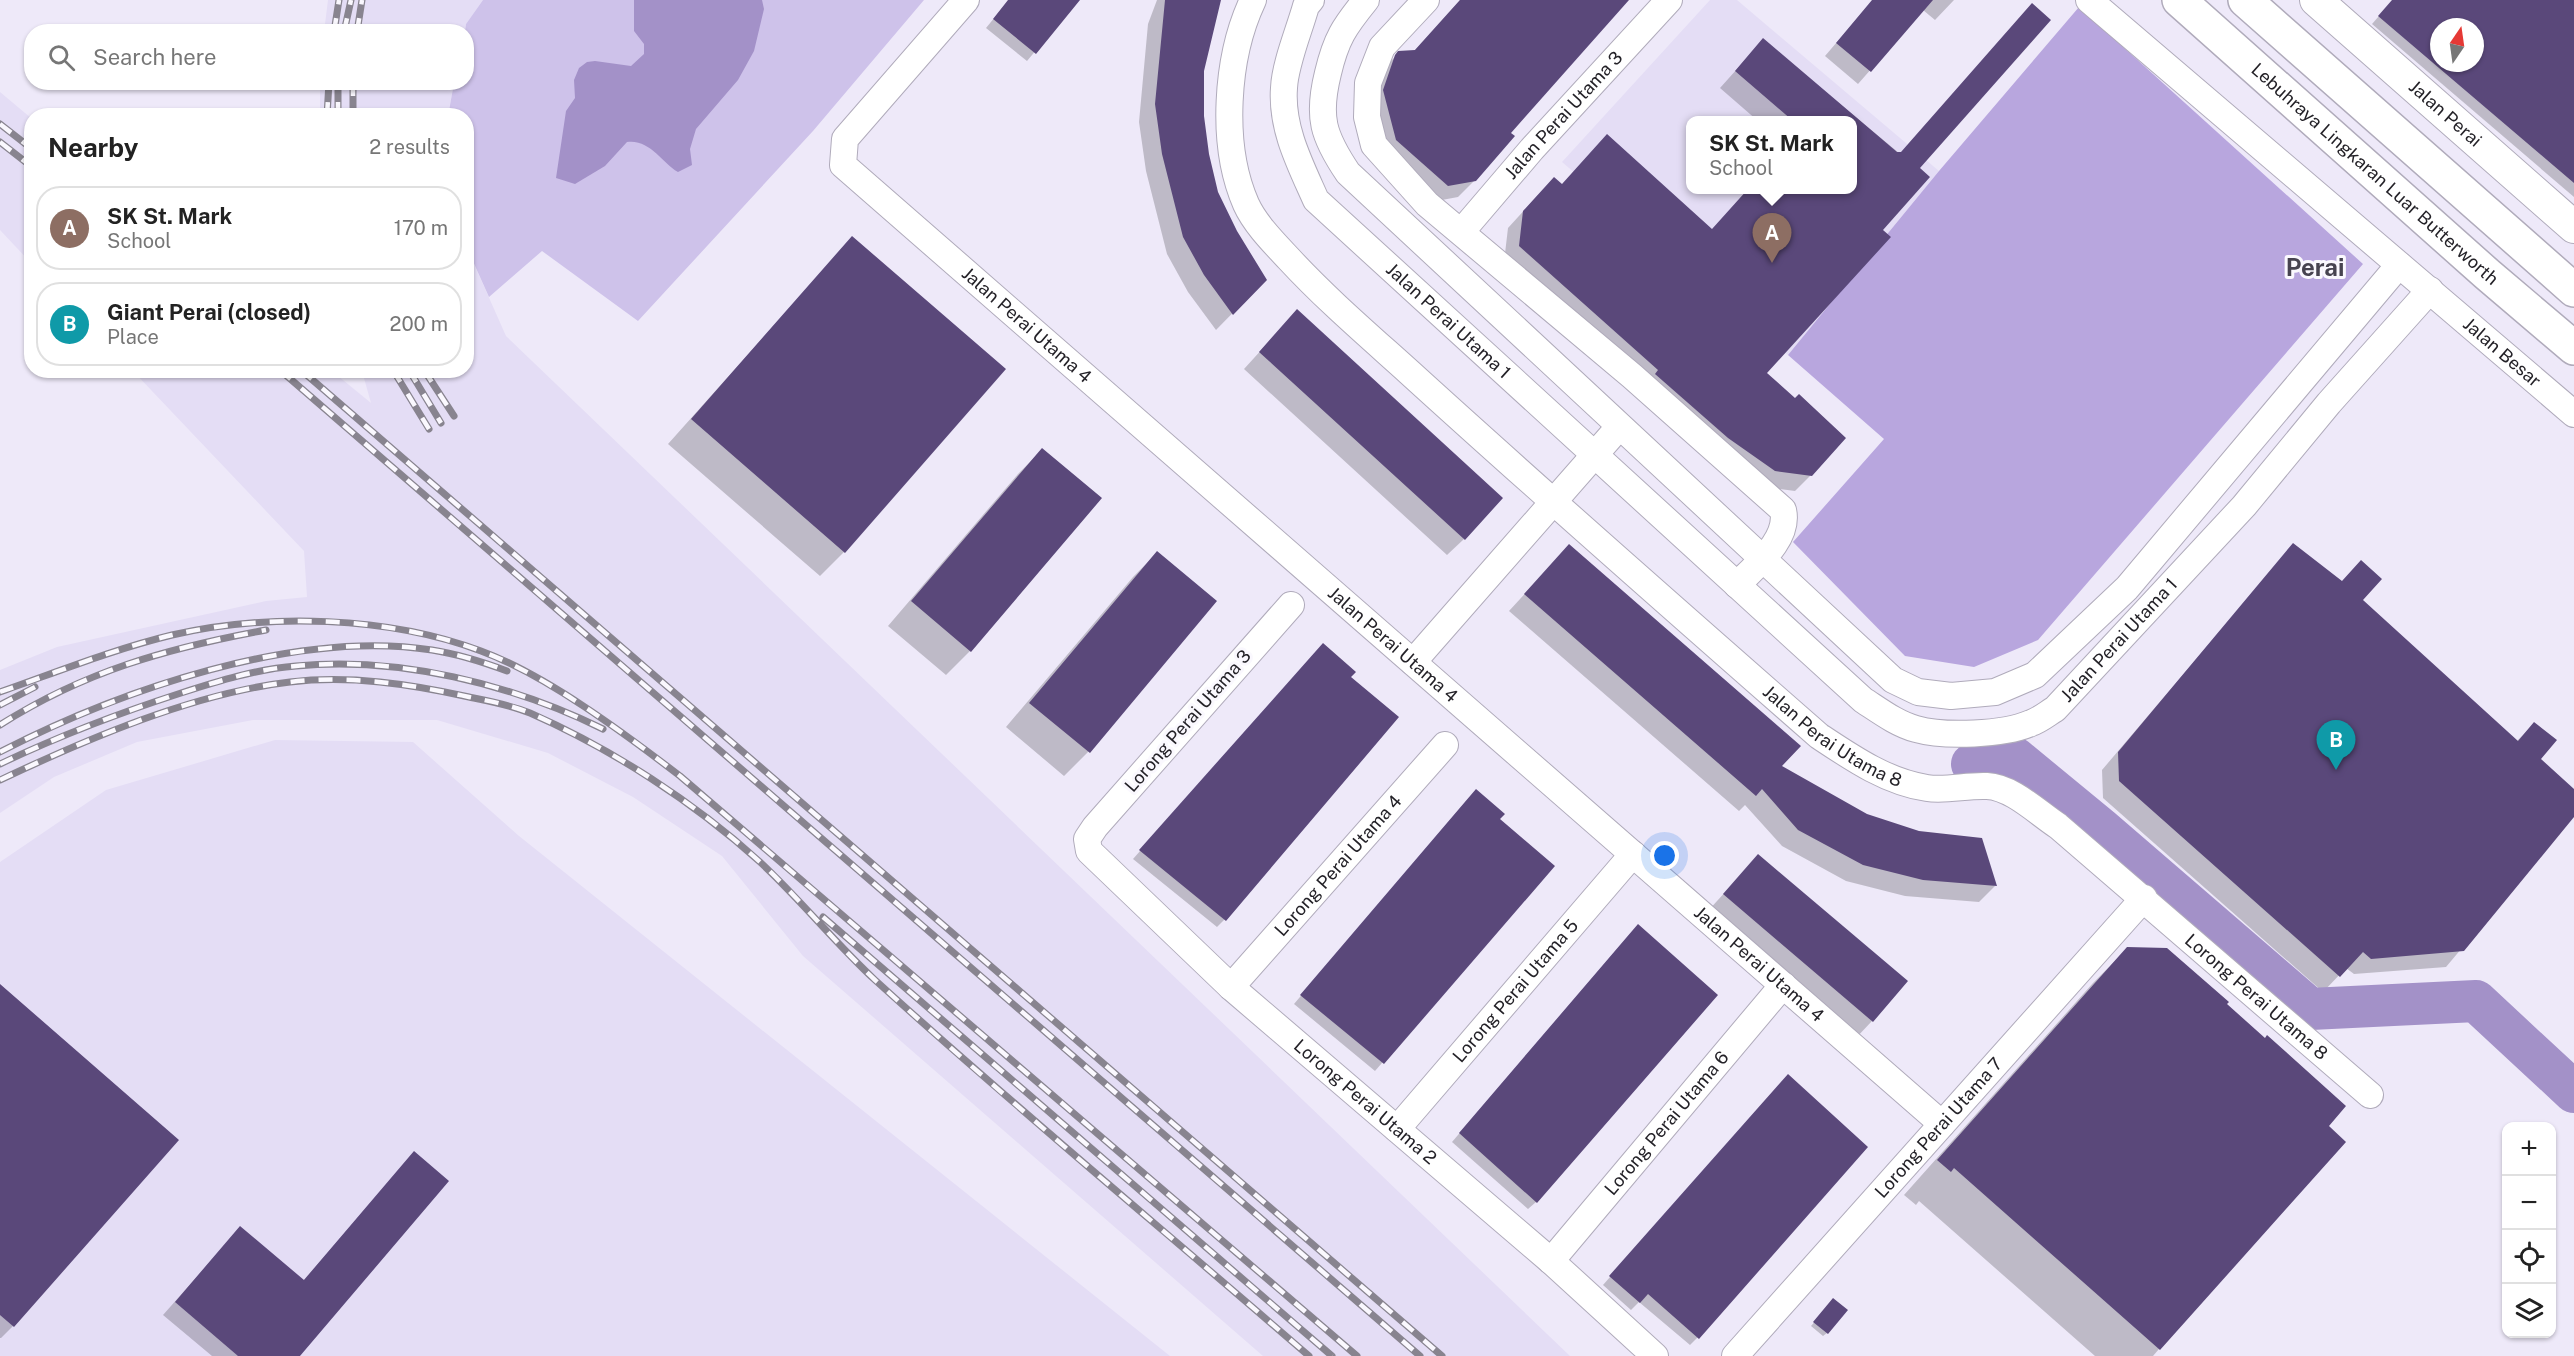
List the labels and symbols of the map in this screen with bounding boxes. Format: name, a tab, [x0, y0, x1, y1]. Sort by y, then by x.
north arrow	[2430, 18, 2484, 72]
street label: Jalan Perai Utama 3	[1500, 47, 1627, 183]
street label: Lebuhraya Lingkaran Luar Butterworth	[2247, 58, 2503, 289]
street label: Jalan Perai	[2405, 76, 2486, 151]
pin: A	[1752, 214, 1792, 263]
district label: Perai	[2286, 253, 2344, 281]
street label: Jalan Perai Utama 1	[1382, 258, 1515, 383]
street label: Jalan Perai Utama 4	[958, 263, 1096, 387]
street label: Jalan Besar	[2459, 313, 2545, 391]
street label: Jalan Perai Utama 1	[2056, 574, 2181, 706]
street label: Jalan Perai Utama 4	[1324, 582, 1462, 707]
street label: Lorong Perai Utama 3	[1120, 645, 1255, 796]
street label: Jalan Perai Utama 8	[1759, 681, 1905, 791]
pin: B	[2316, 720, 2356, 770]
street label: Lorong Perai Utama 4	[1270, 790, 1406, 940]
your location	[1650, 841, 1679, 870]
street label: Jalan Perai Utama 4	[1690, 902, 1828, 1026]
street label: Lorong Perai Utama 5	[1448, 915, 1582, 1066]
street label: Lorong Perai Utama 8	[2181, 929, 2332, 1064]
street label: Lorong Perai Utama 2	[1290, 1035, 1441, 1168]
street label: Lorong Perai Utama 6	[1600, 1047, 1733, 1199]
street label: Lorong Perai Utama 7	[1870, 1053, 2007, 1202]

